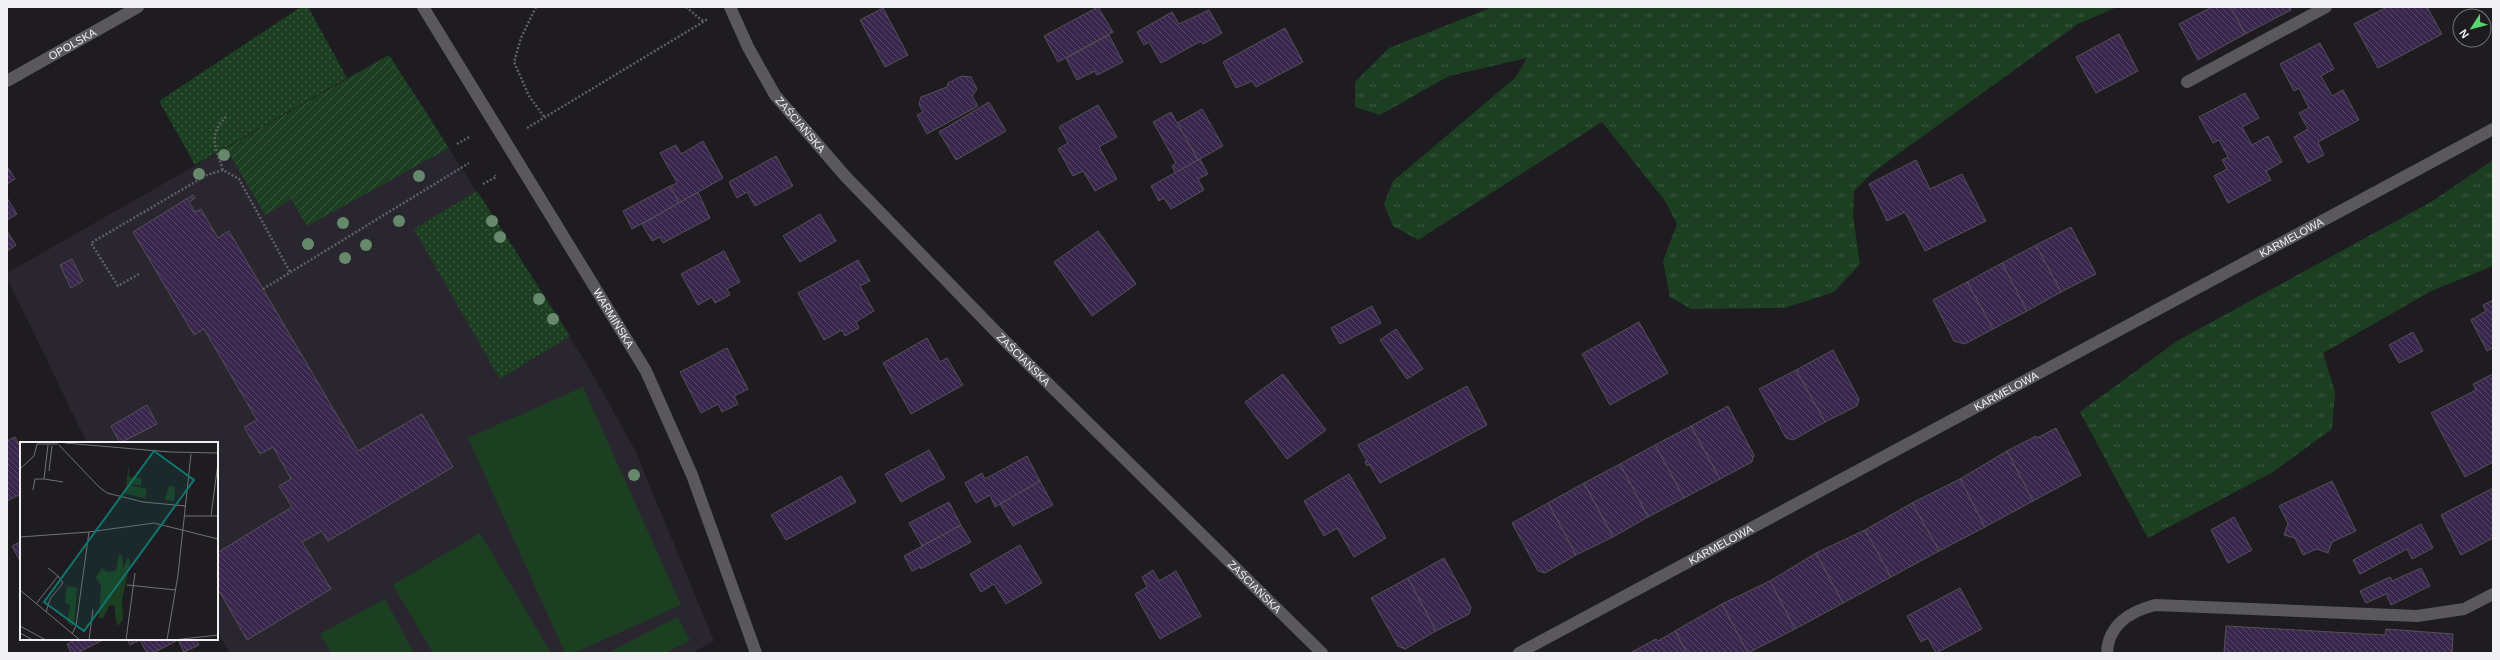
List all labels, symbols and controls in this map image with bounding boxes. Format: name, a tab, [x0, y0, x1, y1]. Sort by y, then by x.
north arrow	[2452, 8, 2492, 48]
street label: OPOLSKA	[46, 26, 99, 62]
text: N	[2457, 27, 2471, 41]
street label: ZAŚCIAŃSKA	[773, 94, 828, 155]
street label: KARMELOWA	[2257, 215, 2326, 260]
street label: WARMIŃSKA	[591, 286, 637, 351]
street label: ZAŚCIAŃSKA	[995, 331, 1053, 389]
street label: KARMELOWA	[1972, 369, 2041, 413]
inset map	[20, 442, 218, 640]
street label: KARMELOWA	[1686, 522, 1755, 567]
street label: ZAŚCIAŃSKA	[1226, 558, 1284, 616]

